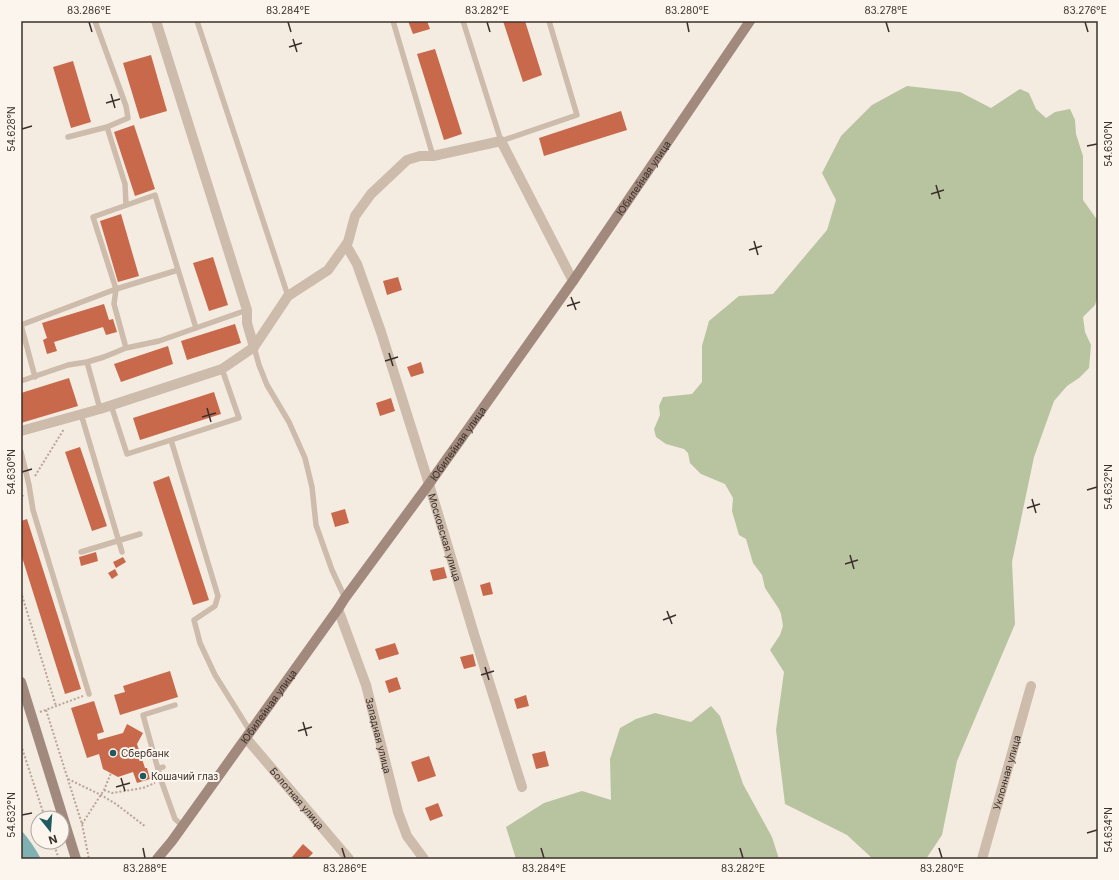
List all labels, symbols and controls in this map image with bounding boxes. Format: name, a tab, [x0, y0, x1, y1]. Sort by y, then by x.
text: 83.286°E	[67, 4, 111, 16]
text: 83.284°E	[266, 4, 310, 16]
text: 83.282°E	[465, 4, 509, 16]
text: 83.280°E	[665, 4, 709, 16]
text: 83.278°E	[864, 4, 908, 16]
text: 83.276°E	[1063, 4, 1107, 16]
text: 54.628°N	[5, 106, 17, 152]
text: 54.630°N	[1102, 121, 1114, 167]
street label: Юбилейная улица	[614, 138, 673, 218]
street label: Юбилейная улица	[427, 404, 488, 483]
text: 54.630°N	[5, 449, 17, 495]
text: 54.632°N	[1102, 464, 1114, 510]
street label: Московская улица	[426, 492, 464, 583]
street label: Юбилейная улица	[238, 667, 299, 746]
street label: Западная улица	[363, 696, 394, 775]
street label: Уклонная улица	[990, 734, 1023, 811]
place label: Сбербанк	[121, 747, 170, 759]
marker: Сбербанк	[108, 748, 118, 758]
street label: Болотная улица	[268, 765, 327, 832]
place label: Кошачий глаз	[151, 770, 218, 782]
marker: Кошачий глаз	[138, 771, 148, 781]
text: 54.632°N	[5, 792, 17, 838]
text: 54.634°N	[1102, 807, 1114, 853]
north arrow	[30, 810, 70, 850]
text: N	[47, 832, 59, 847]
text: 83.288°E	[123, 862, 167, 874]
text: 83.286°E	[323, 862, 367, 874]
text: 83.284°E	[522, 862, 566, 874]
text: 83.282°E	[721, 862, 765, 874]
text: 83.280°E	[920, 862, 964, 874]

